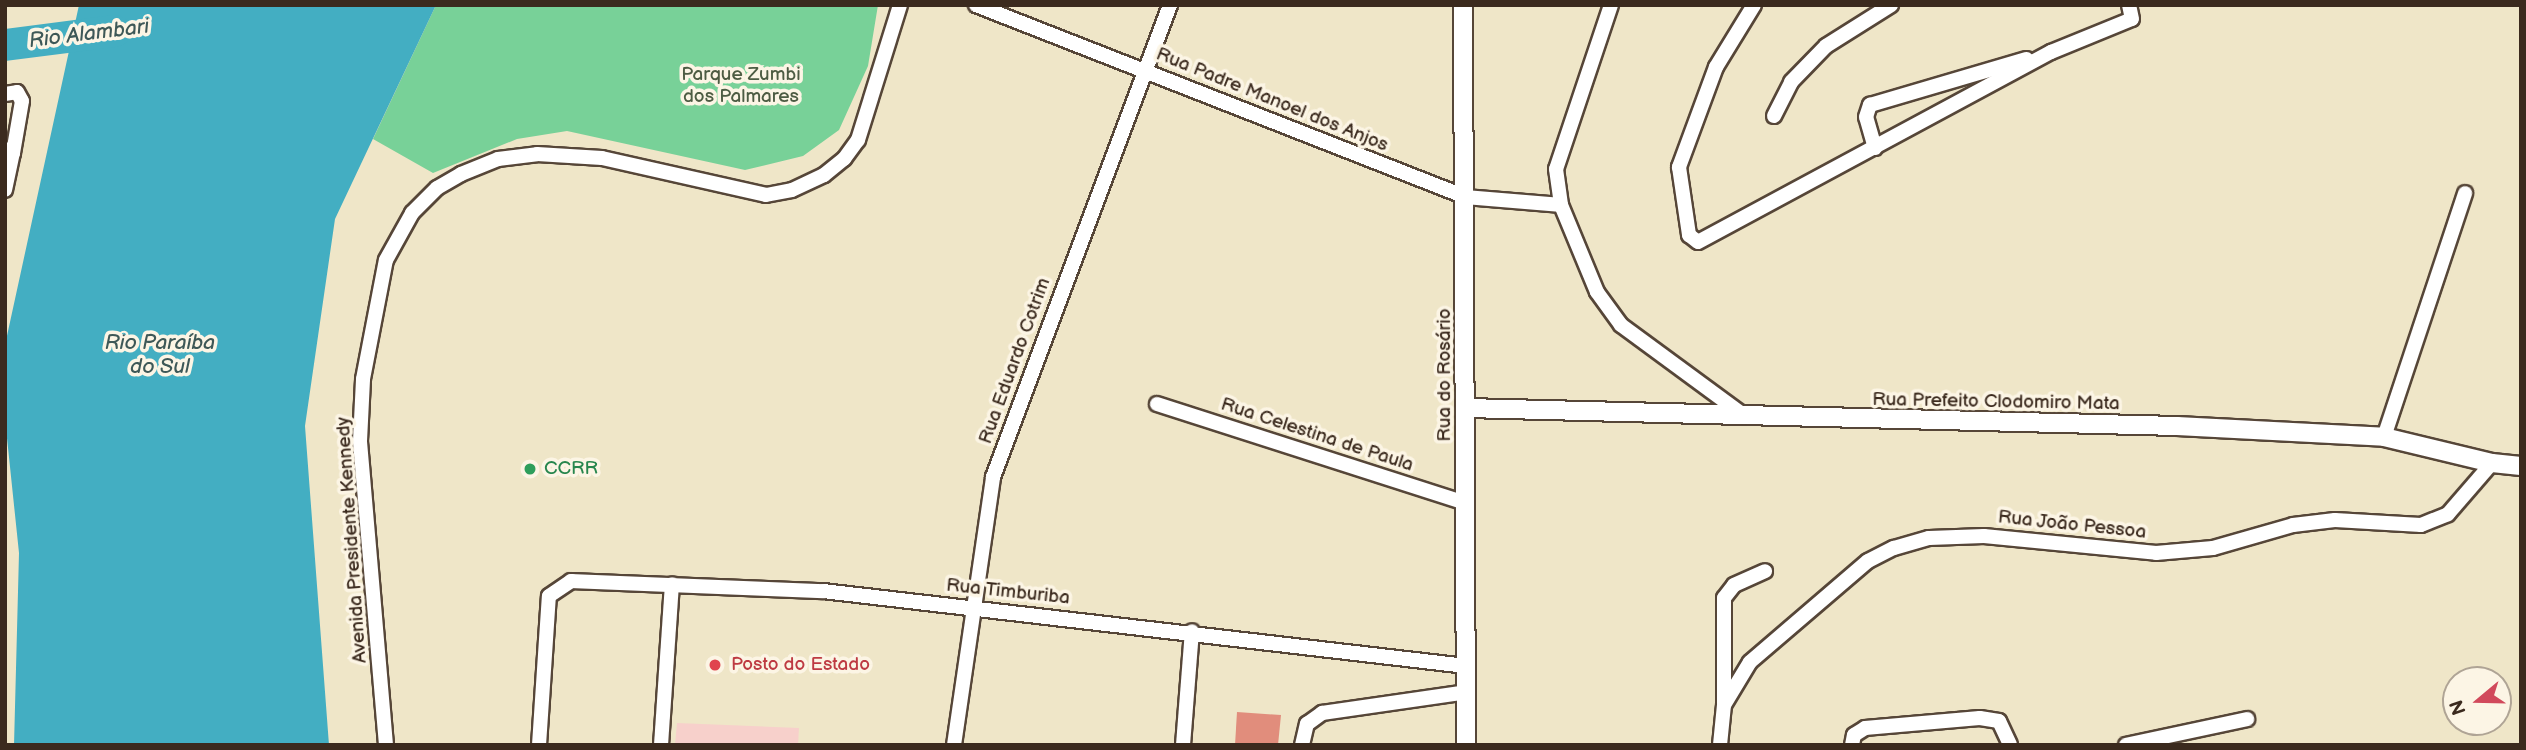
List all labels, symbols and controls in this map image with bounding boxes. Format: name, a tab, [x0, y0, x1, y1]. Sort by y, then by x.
water label: Rio Alambari	[28, 14, 150, 54]
street label: Rua Padre Manoel dos Anjos	[1153, 43, 1391, 157]
park label: Parque Zumbi dos Palmares	[681, 64, 801, 108]
street label: Rua Eduardo Cotrim	[974, 275, 1056, 447]
street label: Rua do Rosário	[1434, 308, 1456, 442]
water label: Rio Paraíba do Sul	[105, 330, 215, 380]
street label: Rua Prefeito Clodomiro Mata	[1872, 388, 2120, 416]
street label: Rua Celestina de Paula	[1218, 393, 1416, 477]
street label: Avenida Presidente Kennedy	[332, 416, 372, 664]
place label: CCRR	[544, 458, 598, 480]
marker: CCRR	[522, 461, 538, 477]
street label: Rua João Pessoa	[1996, 506, 2148, 544]
street label: Rua Timburiba	[945, 574, 1071, 610]
place label: Posto do Estado	[731, 654, 870, 676]
marker: Posto do Estado	[705, 655, 725, 675]
north arrow	[2442, 666, 2512, 736]
text: N	[2445, 697, 2472, 718]

